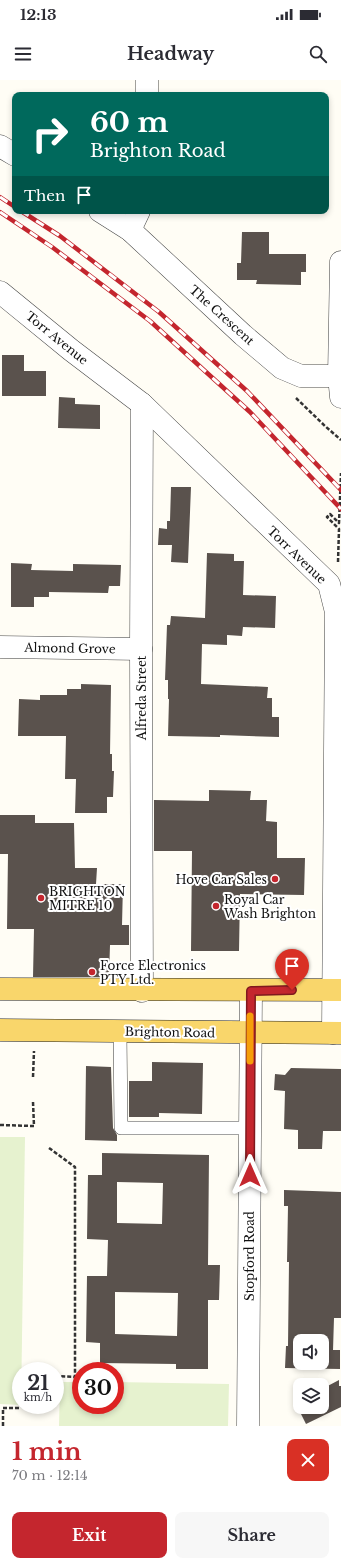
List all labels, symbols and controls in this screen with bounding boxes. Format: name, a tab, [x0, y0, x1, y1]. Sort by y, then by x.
text: 12:13	[20, 5, 57, 24]
icon: menu	[12, 43, 34, 65]
text: Headway	[127, 43, 214, 65]
icon: search	[307, 43, 329, 65]
text: 60 m	[90, 105, 168, 140]
icon: right	[24, 108, 76, 160]
text: Brighton Road	[90, 140, 226, 162]
icon: arrive	[73, 184, 95, 206]
text: Then	[24, 186, 65, 205]
street label: The Crescent	[187, 282, 258, 348]
street label: Torr Avenue	[23, 308, 91, 368]
street label: Torr Avenue	[264, 523, 330, 587]
street label: Almond Grove	[23, 640, 116, 656]
street label: Alfreda Street	[134, 655, 149, 741]
place label: Hove Car Sales	[175, 872, 267, 887]
marker: Hove Car Sales	[270, 874, 280, 884]
place label: BRIGHTON MITRE 10	[49, 884, 126, 913]
place label: Royal Car Wash Brighton	[223, 892, 316, 921]
marker: BRIGHTON MITRE 10	[36, 893, 46, 903]
marker: Royal Car Wash Brighton	[211, 901, 221, 911]
pin	[275, 949, 309, 990]
icon: arrive	[281, 955, 303, 977]
place label: Force Electronics PTY Ltd.	[100, 958, 206, 987]
marker: Force Electronics PTY Ltd.	[87, 967, 97, 977]
street label: Brighton Road	[125, 1024, 215, 1040]
position arrow	[229, 1154, 271, 1196]
street label: Stopford Road	[242, 1211, 257, 1301]
map controls	[293, 1334, 329, 1414]
button: sound	[293, 1334, 329, 1370]
speed limit sign: 30	[72, 1362, 124, 1414]
text: 21	[27, 1371, 49, 1395]
button: layers	[293, 1378, 329, 1414]
text: km/h	[24, 1391, 52, 1404]
text: 1 min	[12, 1437, 82, 1466]
button: close	[287, 1439, 329, 1481]
text: 70 m · 12:14	[12, 1467, 88, 1484]
button: Exit	[12, 1512, 167, 1558]
button: Share	[175, 1512, 329, 1558]

